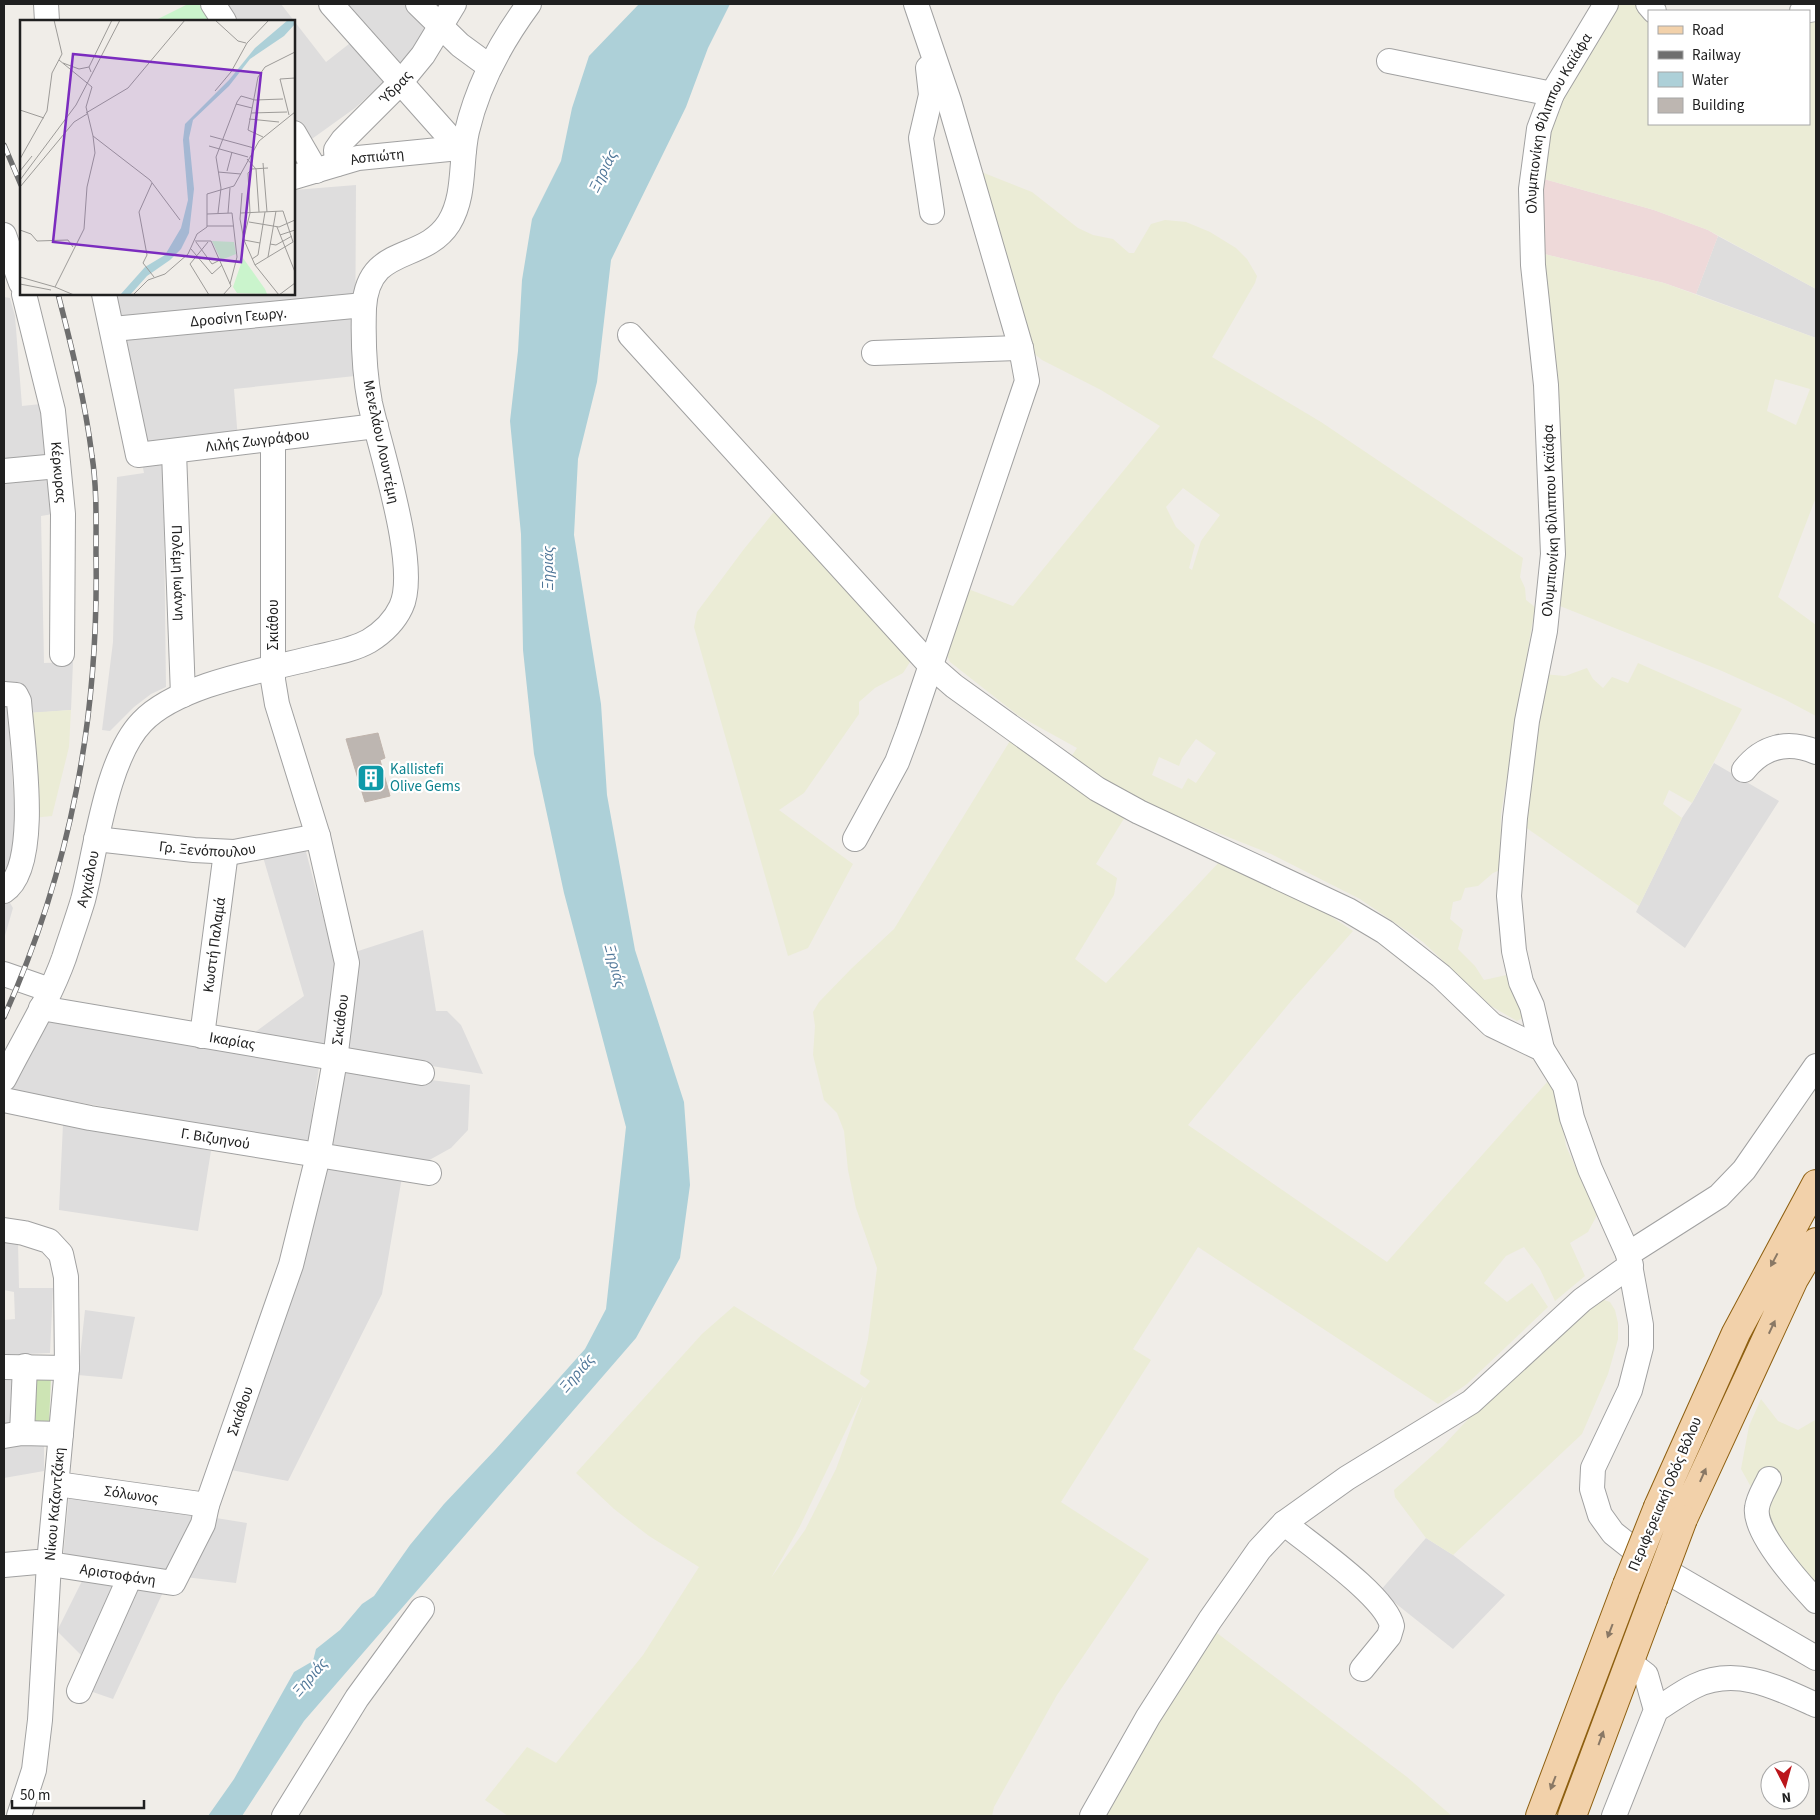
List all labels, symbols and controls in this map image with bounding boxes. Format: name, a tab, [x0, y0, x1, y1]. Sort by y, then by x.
legend	[1648, 10, 1810, 125]
inset map	[20, 20, 295, 295]
text: Road	[1692, 20, 1724, 41]
street label: Ολυμπιονίκη Φίλιππου Καϊάφα	[1521, 28, 1597, 214]
text: Railway	[1692, 45, 1741, 66]
street label: Ύδρας	[374, 65, 417, 109]
text: Water	[1692, 70, 1729, 91]
text: Building	[1692, 95, 1745, 116]
street label: Ασπιώτη	[347, 143, 405, 170]
water label: Ξηριάς	[583, 146, 623, 197]
street label: Δροσίνη Γεωργ.	[189, 302, 288, 332]
street label: Μενελάου Λουντέμη	[358, 378, 404, 506]
street label: Λιλής Ζωγράφου	[204, 424, 311, 457]
street label: Ολυμπιονίκη Φίλιππου Καϊάφα	[1536, 424, 1564, 618]
street label: Κέρκυρας	[46, 440, 72, 504]
street label: Πολέμη Ιωάννη	[166, 524, 191, 621]
water label: Ξηριάς	[537, 546, 559, 591]
street label: Σκιάθου	[263, 599, 284, 651]
place label: Kallistefi Olive Gems	[390, 759, 460, 797]
building icon: Kallistefi Olive Gems	[356, 763, 386, 793]
street label: Γρ. Ξενόπουλου	[158, 836, 257, 863]
street label: Αγχιάλου	[71, 849, 104, 910]
street label: Κωστή Παλαμά	[197, 895, 231, 994]
water label: Ξηριάς	[598, 941, 631, 990]
street label: Σκιάθου	[326, 993, 354, 1046]
street label: Ικαρίας	[208, 1026, 257, 1055]
street label: Γ. Βιζυηνού	[179, 1122, 252, 1154]
one-way arrow	[1770, 1253, 1778, 1268]
one-way arrow	[1768, 1320, 1776, 1334]
water label: Ξηριάς	[554, 1349, 600, 1398]
street label: Σκιάθου	[222, 1383, 258, 1439]
street label: Περιφερειακή Οδός Βόλου	[1623, 1414, 1707, 1574]
street label: Νίκου Καζαντζάκη	[40, 1446, 70, 1562]
one-way arrow	[1700, 1468, 1708, 1482]
street label: Σόλωνος	[103, 1480, 160, 1509]
street label: Αριστοφάνη	[78, 1558, 157, 1591]
one-way arrow	[1606, 1623, 1613, 1638]
water label: Ξηριάς	[287, 1653, 333, 1702]
one-way arrow	[1598, 1730, 1605, 1745]
north arrow	[1760, 1760, 1810, 1810]
one-way arrow	[1549, 1776, 1557, 1791]
scale bar	[12, 1778, 145, 1810]
text: 50 m	[20, 1785, 50, 1806]
text: N	[1781, 1787, 1792, 1807]

